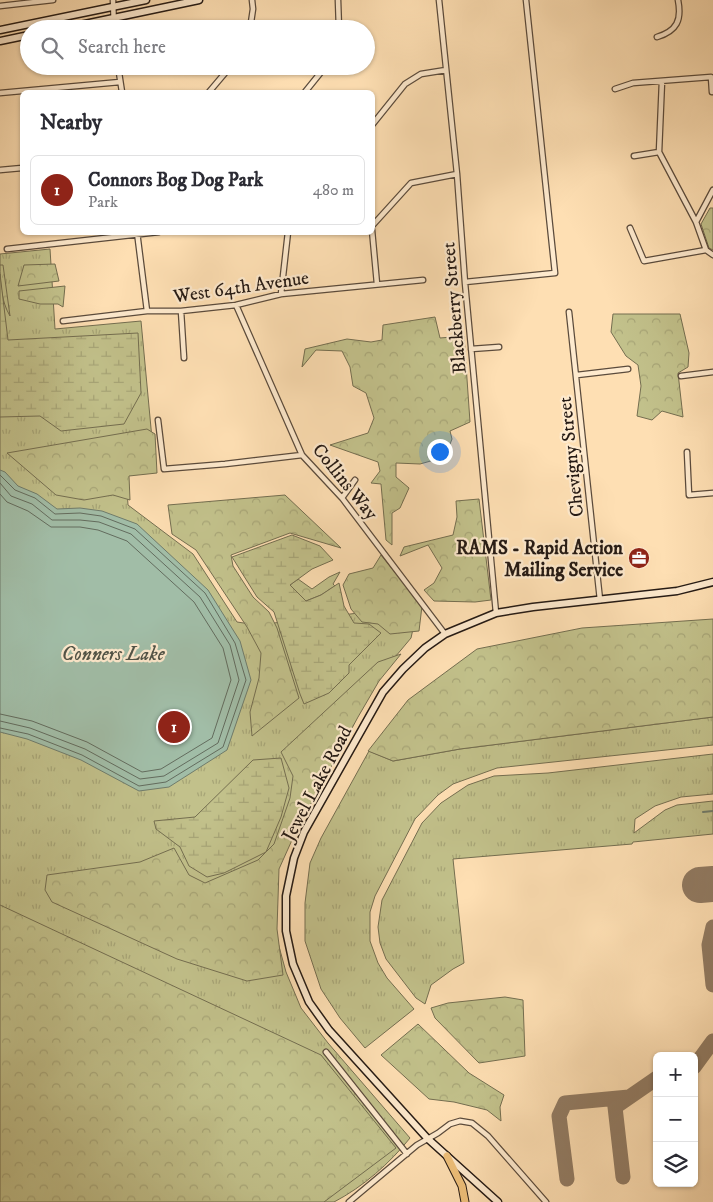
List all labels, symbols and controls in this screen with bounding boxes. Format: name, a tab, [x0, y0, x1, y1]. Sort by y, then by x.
search box	[20, 20, 375, 75]
icon: search	[38, 34, 66, 62]
text: Search here	[78, 36, 166, 59]
text: Nearby	[40, 110, 102, 136]
text: Connors Bog Dog Park	[88, 169, 263, 192]
text: 1	[54, 180, 60, 200]
text: 480 m	[313, 180, 354, 200]
text: Park	[88, 192, 118, 212]
street label: Blackberry Street	[437, 241, 472, 375]
street label: West 64th Avenue	[171, 267, 311, 309]
street label: Chevigny Street	[554, 396, 589, 518]
street label: Collins Way	[307, 439, 383, 526]
your location	[427, 439, 453, 465]
place label: RAMS - Rapid Action Mailing Service	[456, 537, 624, 582]
office icon: RAMS - Rapid Action Mailing Service	[627, 546, 651, 570]
water label: Conners Lake	[62, 642, 166, 667]
pin: 1	[158, 708, 190, 746]
street label: Jewel Lake Road	[276, 722, 358, 847]
map controls	[653, 1052, 698, 1187]
button: +	[653, 1052, 698, 1097]
button: −	[653, 1097, 698, 1142]
button: layers	[653, 1142, 698, 1187]

